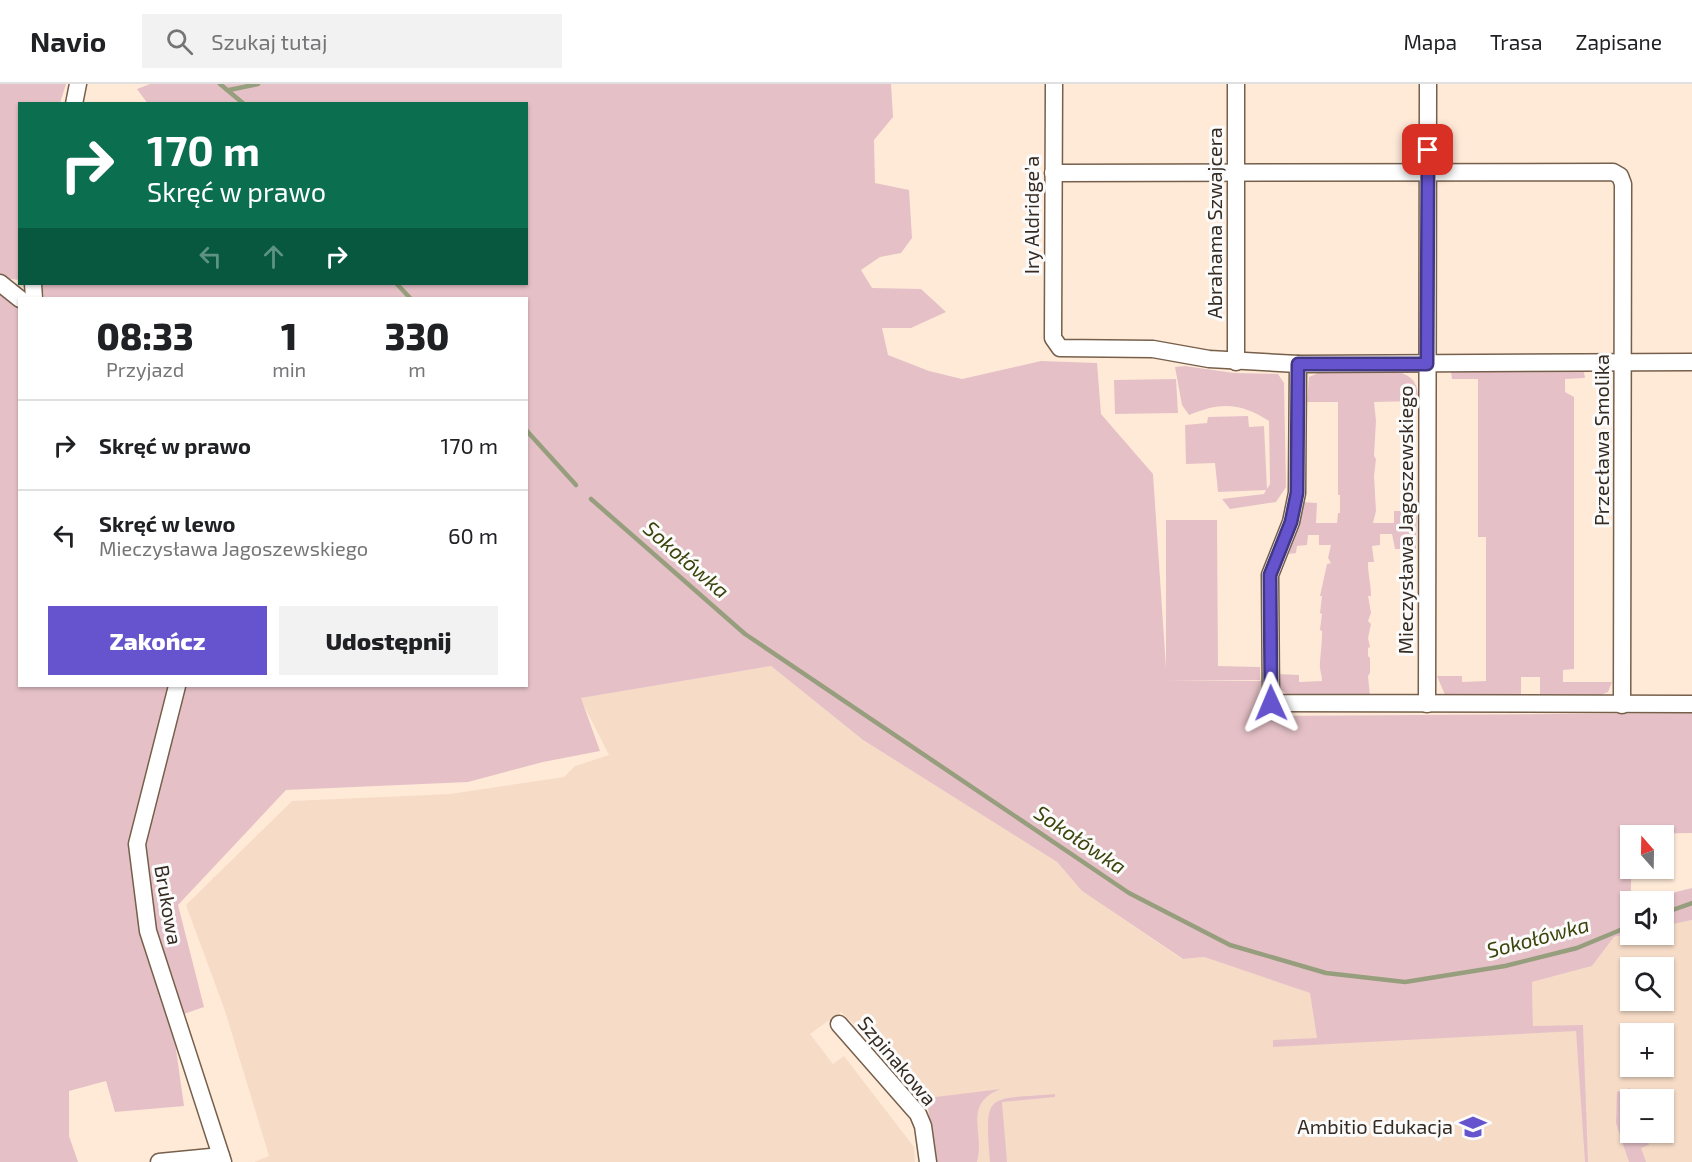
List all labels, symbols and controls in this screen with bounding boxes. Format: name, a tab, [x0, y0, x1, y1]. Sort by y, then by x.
search box	[142, 14, 562, 68]
text: Navio	[30, 24, 106, 58]
icon: search	[163, 25, 196, 58]
text: Szukaj tutaj	[211, 28, 327, 54]
text: Mapa	[1403, 29, 1457, 54]
text: Trasa	[1490, 29, 1543, 54]
text: Zapisane	[1576, 29, 1662, 54]
text: 170 m	[147, 124, 260, 174]
pin	[1402, 124, 1453, 175]
icon: right	[48, 126, 126, 204]
street label: Abrahama Szwajcera	[1202, 127, 1226, 319]
icon: arrive	[1411, 133, 1444, 166]
street label: Iry Aldridge’a	[1019, 156, 1043, 274]
text: Skręć w prawo	[147, 175, 326, 207]
icon: left	[194, 240, 227, 273]
icon: ahead	[257, 240, 290, 273]
icon: right	[320, 240, 353, 273]
text: 08:33	[97, 314, 194, 357]
text: 1	[281, 314, 297, 357]
text: 330	[385, 314, 449, 357]
street label: Przecława Smolika	[1589, 354, 1613, 526]
text: Przyjazd	[106, 357, 184, 381]
text: min	[272, 357, 306, 381]
text: m	[408, 357, 426, 381]
street label: Mieczysława Jagoszewskiego	[1393, 385, 1417, 655]
icon: right	[48, 429, 81, 462]
text: Skręć w prawo	[99, 432, 251, 458]
text: 170 m	[441, 432, 498, 458]
text: Skręć w lewo	[99, 510, 236, 536]
water label: Sokołówka	[639, 515, 735, 603]
icon: left	[48, 519, 81, 552]
text: 60 m	[448, 522, 498, 548]
text: Mieczysława Jagoszewskiego	[99, 536, 368, 560]
button: Zakończ	[48, 606, 267, 675]
button: Udostępnij	[279, 606, 498, 675]
position arrow	[1239, 671, 1303, 735]
water label: Sokołówka	[1030, 799, 1131, 878]
north arrow	[1620, 825, 1674, 879]
map controls	[1620, 825, 1674, 1143]
street label: Brukowa	[150, 863, 188, 947]
button: sound	[1620, 891, 1674, 945]
water label: Sokołówka	[1484, 911, 1592, 962]
button: search	[1620, 957, 1674, 1011]
street label: Szpinakowa	[853, 1011, 942, 1110]
button: +	[1620, 1023, 1674, 1077]
button: −	[1620, 1089, 1674, 1143]
school or university icon: Ambitio Edukacja	[1458, 1112, 1488, 1142]
place label: Ambitio Edukacja	[1297, 1114, 1453, 1138]

